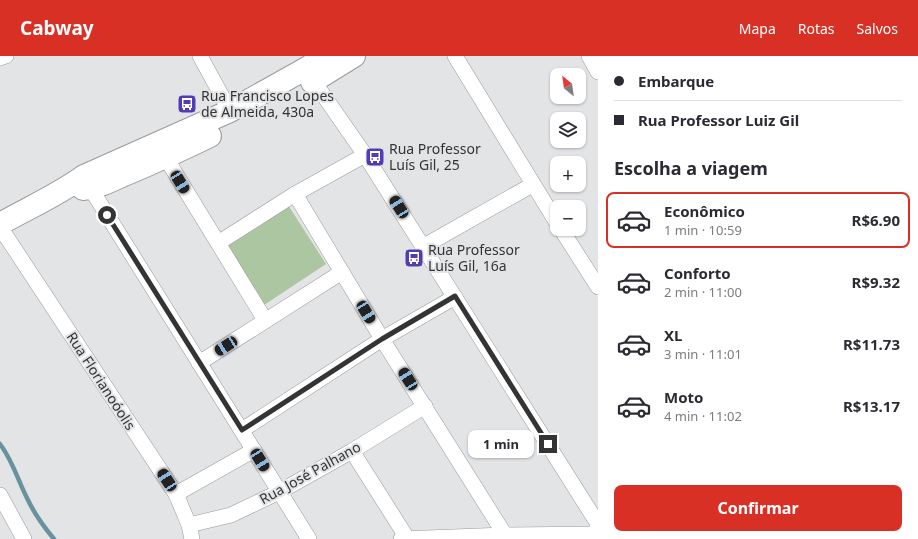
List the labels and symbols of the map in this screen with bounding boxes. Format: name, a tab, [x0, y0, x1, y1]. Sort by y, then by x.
north arrow	[550, 68, 586, 104]
place label: Rua Francisco Lopes de Almeida, 430a	[201, 86, 334, 121]
bus stop icon: Rua Francisco Lopes de Almeida, 430a	[176, 93, 198, 115]
place label: Rua Professor Luís Gil, 25	[389, 139, 481, 174]
bus stop icon: Rua Professor Luís Gil, 25	[364, 146, 386, 168]
car	[169, 169, 191, 195]
car	[388, 194, 410, 220]
route start	[98, 206, 116, 224]
place label: Rua Professor Luís Gil, 16a	[428, 240, 520, 275]
bus stop icon: Rua Professor Luís Gil, 16a	[403, 247, 425, 269]
car	[355, 299, 377, 325]
street label: Rua Florianoóolis	[63, 328, 140, 434]
car	[213, 334, 239, 358]
car	[397, 366, 419, 392]
callout: 1 min	[468, 430, 534, 458]
route end	[539, 435, 557, 453]
street label: Rua José Palhano	[256, 437, 364, 508]
car	[249, 447, 271, 473]
car	[155, 467, 179, 493]

